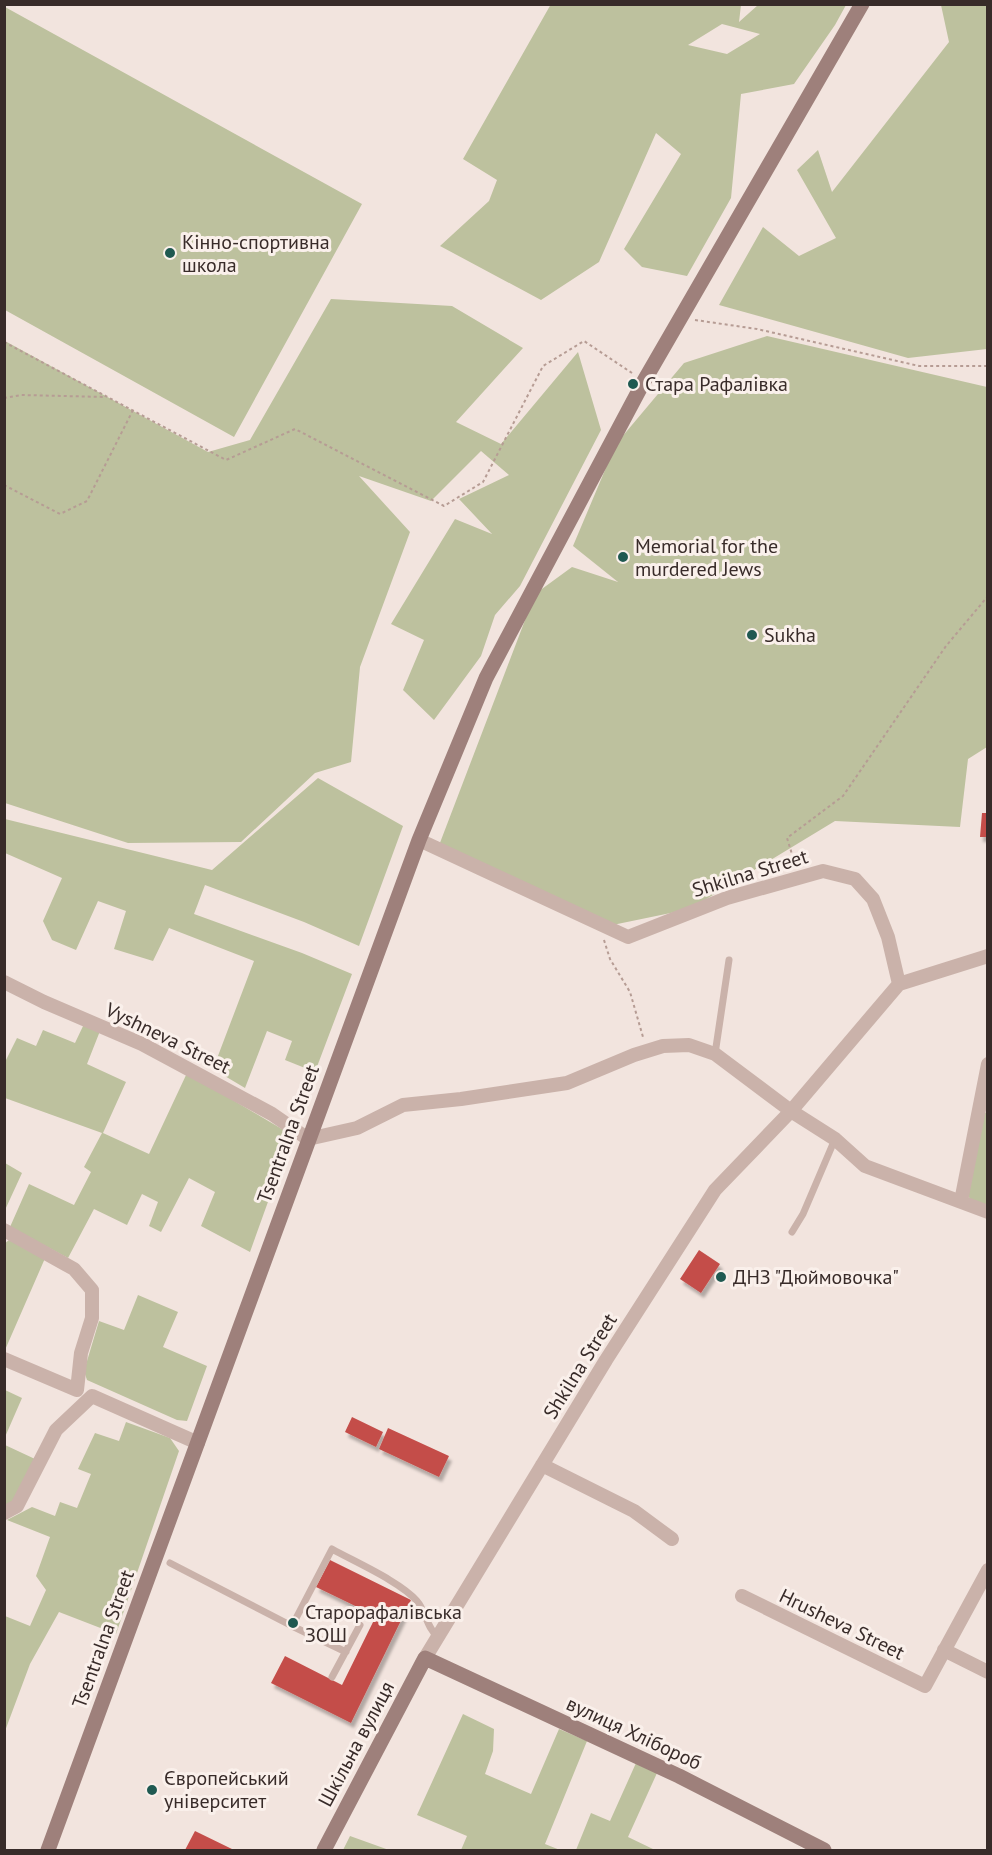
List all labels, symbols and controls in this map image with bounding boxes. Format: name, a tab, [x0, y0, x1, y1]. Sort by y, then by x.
place label: Кінно-спортивна школа	[182, 229, 330, 278]
marker: Кінно-спортивна школа	[163, 246, 177, 260]
place label: Стара Рафалівка	[645, 371, 788, 397]
marker: Стара Рафалівка	[626, 377, 640, 391]
place label: Memorial for the murdered Jews	[635, 533, 778, 582]
marker: Memorial for the murdered Jews	[616, 550, 630, 564]
place label: Sukha	[764, 622, 816, 648]
marker: Sukha	[745, 628, 759, 642]
street label: Shkilna Street	[689, 843, 811, 903]
street label: Vyshneva Street	[100, 996, 235, 1080]
street label: Tsentralna Street	[251, 1061, 325, 1207]
place label: ДНЗ "Дюймовочка"	[733, 1264, 899, 1290]
marker: ДНЗ "Дюймовочка"	[714, 1270, 728, 1284]
street label: Shkilna Street	[537, 1308, 623, 1424]
street label: Tsentralna Street	[66, 1566, 140, 1712]
street label: Hrusheva Street	[775, 1582, 909, 1666]
place label: Старорафалівська ЗОШ	[305, 1599, 462, 1648]
marker: Старорафалівська ЗОШ	[286, 1616, 300, 1630]
street label: Шкільна вулиця	[312, 1677, 400, 1811]
street label: вулиця Хлібороб	[562, 1690, 706, 1776]
place label: Європейський університет	[164, 1765, 289, 1814]
marker: Європейський університет	[145, 1783, 159, 1797]

